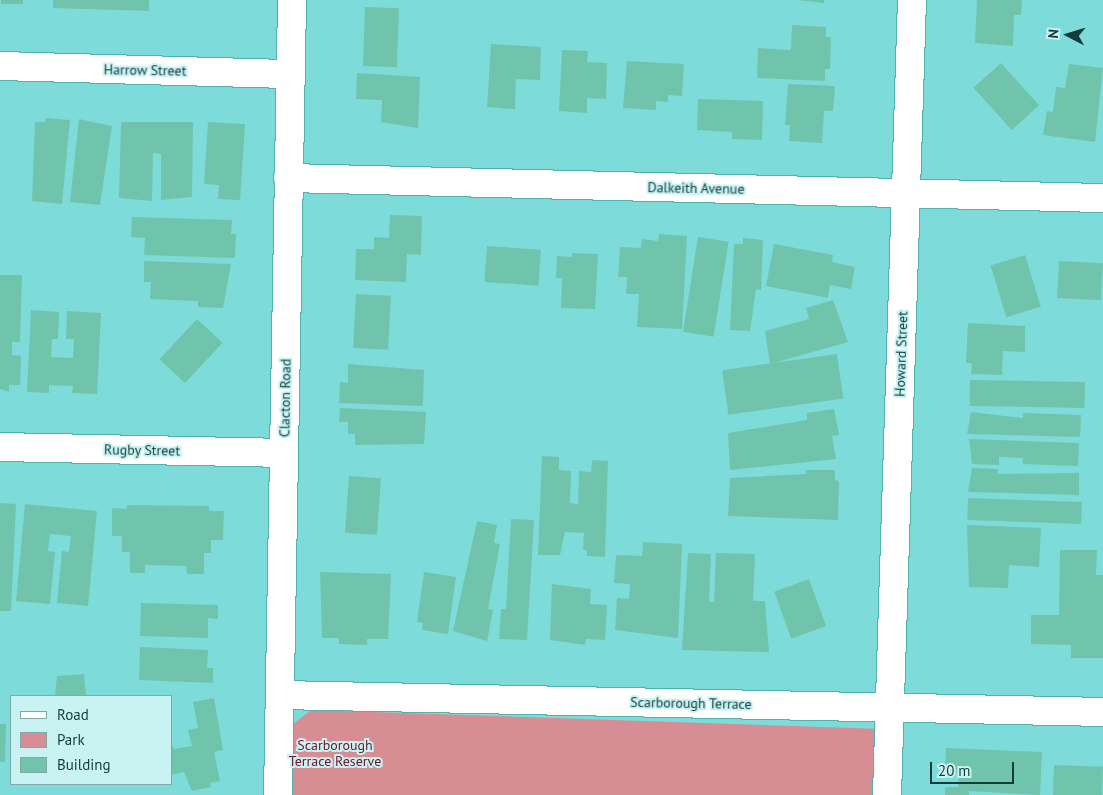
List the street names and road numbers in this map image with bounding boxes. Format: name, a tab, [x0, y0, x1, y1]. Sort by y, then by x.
street label: Harrow Street	[103, 61, 187, 79]
street label: Dalkeith Avenue	[647, 179, 745, 197]
street label: Howard Street	[891, 311, 911, 397]
street label: Clacton Road	[276, 359, 294, 437]
street label: Rugby Street	[104, 441, 180, 459]
street label: Scarborough Terrace	[630, 694, 752, 712]

